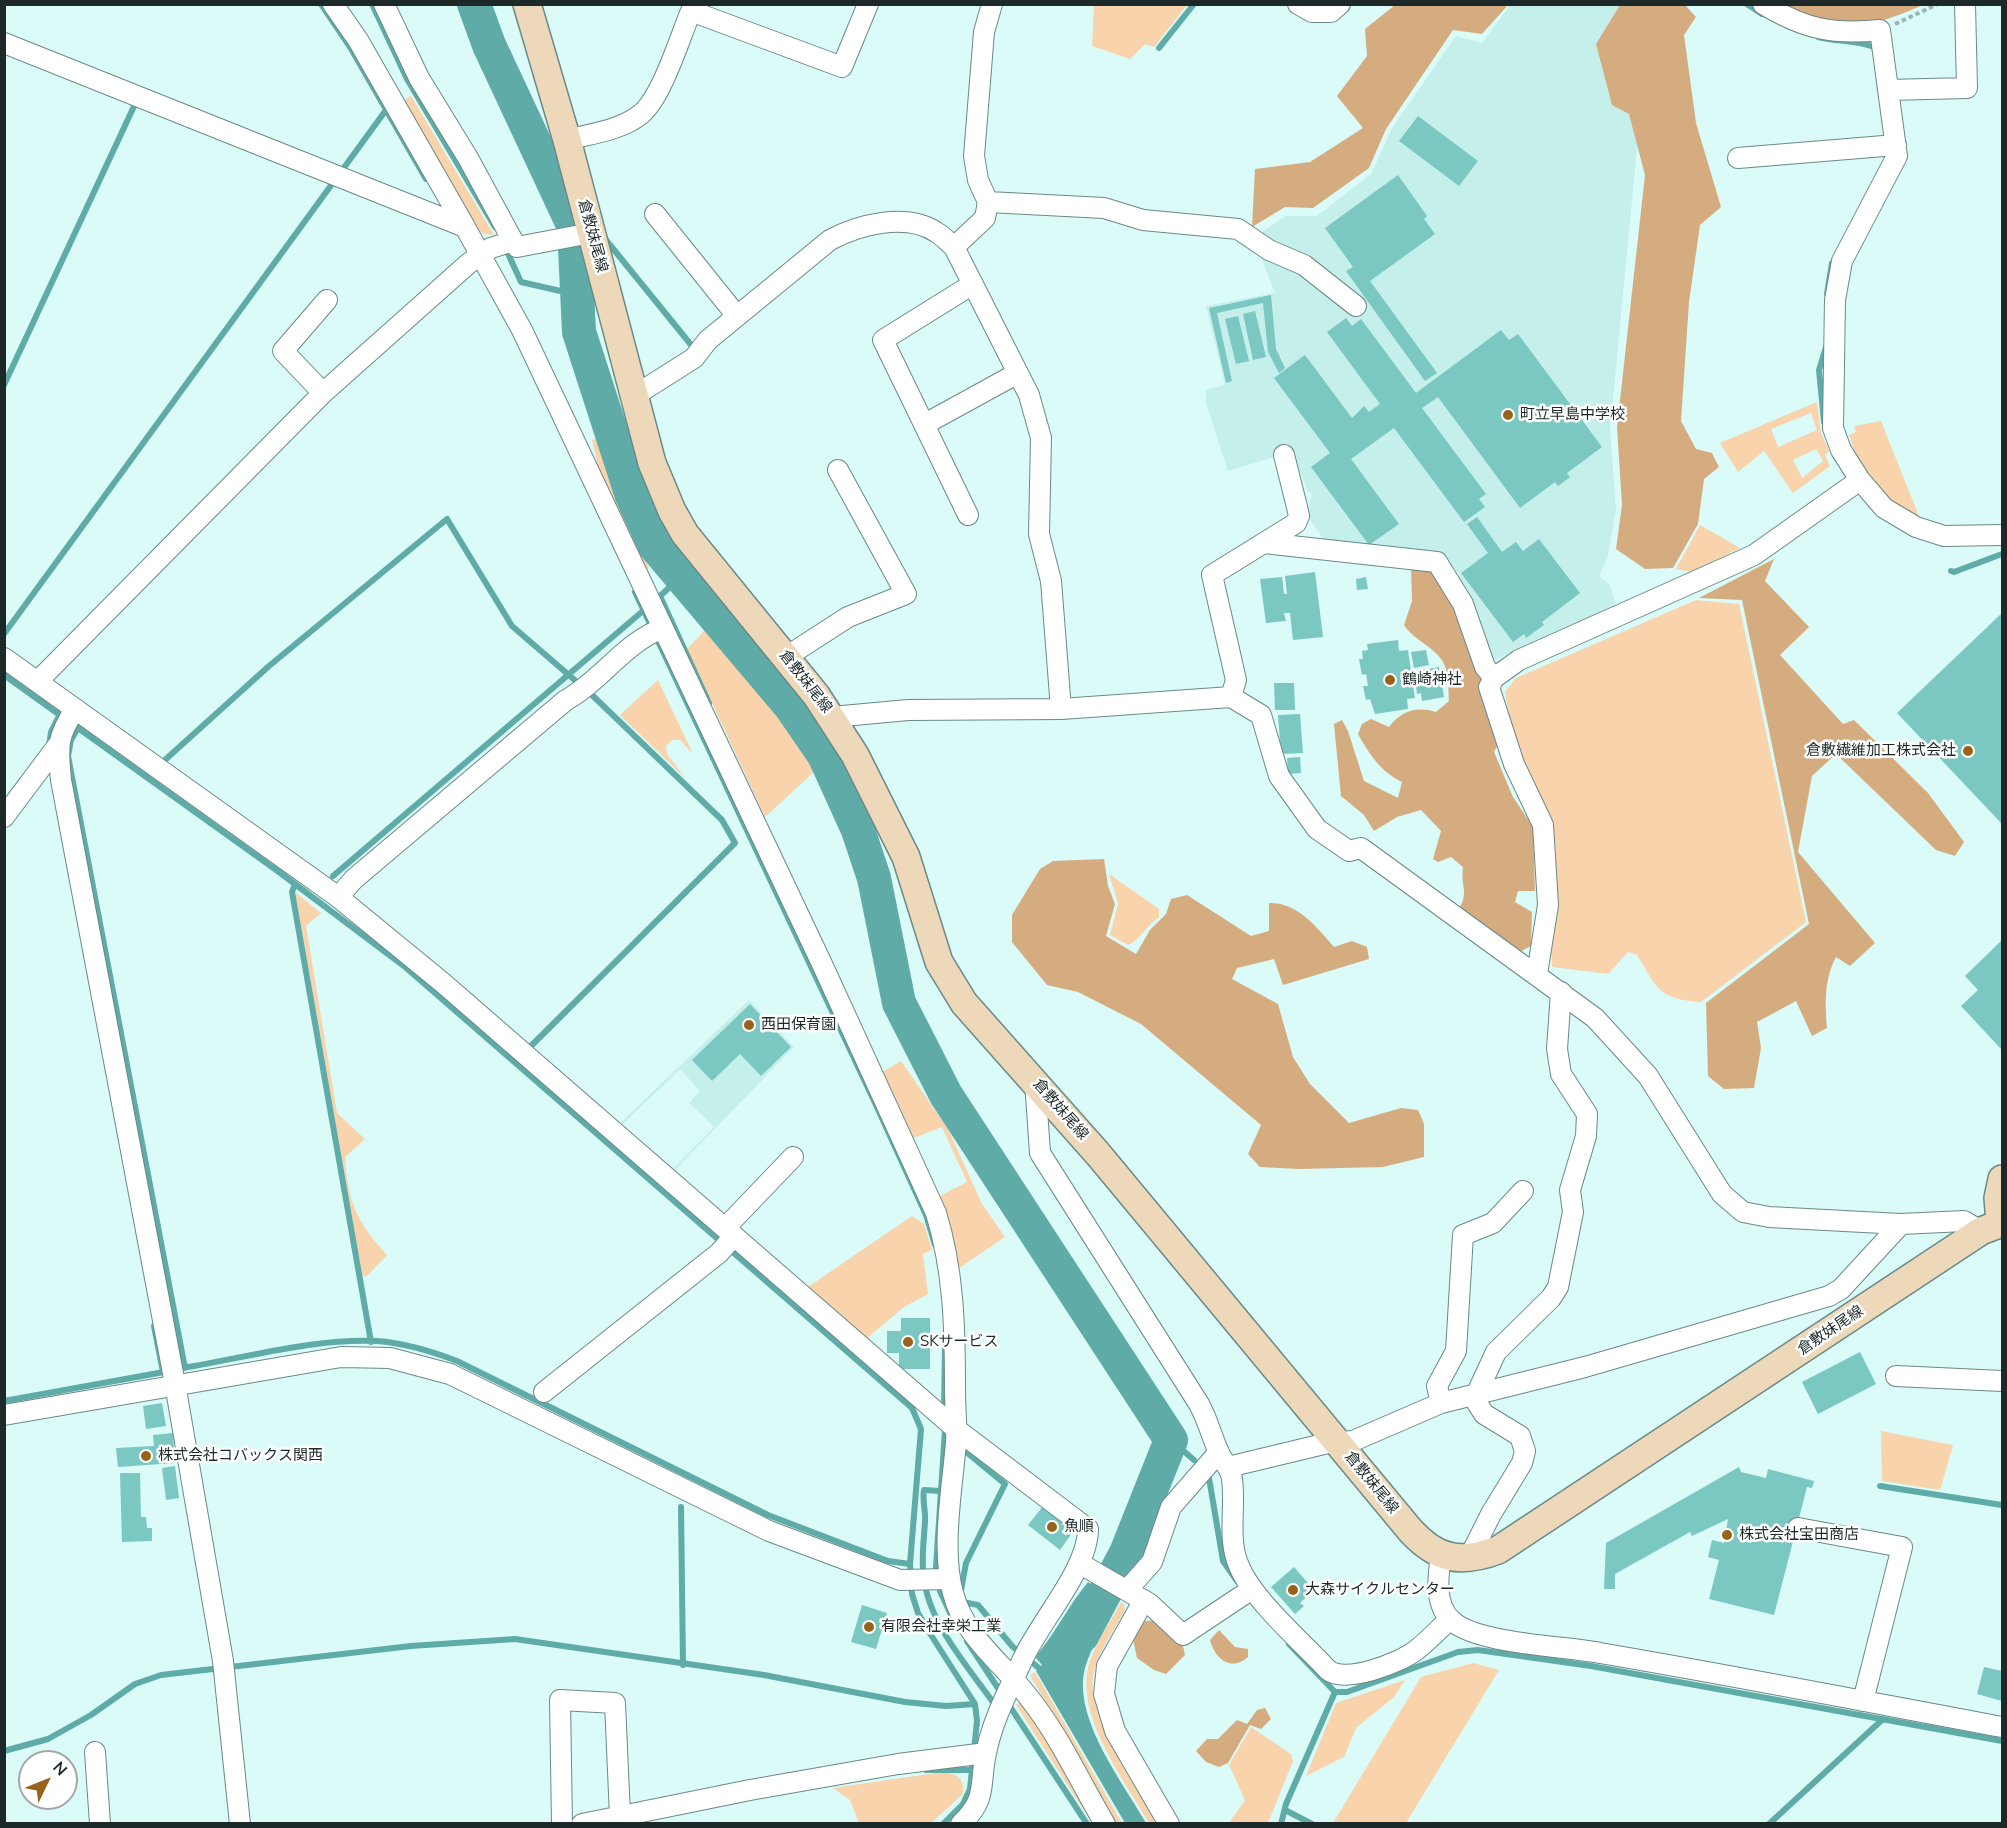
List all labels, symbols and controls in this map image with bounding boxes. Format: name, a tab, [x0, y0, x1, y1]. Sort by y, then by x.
street label: 倉敷妹尾線	[574, 197, 610, 275]
place label: 町立早島中学校	[1520, 406, 1625, 424]
marker: 町立早島中学校	[1501, 408, 1515, 422]
street label: 倉敷妹尾線	[775, 647, 835, 717]
place label: 鶴崎神社	[1402, 671, 1462, 689]
marker: 鶴崎神社	[1383, 673, 1397, 687]
place label: 倉敷繊維加工株式会社	[1806, 742, 1956, 760]
marker: 倉敷繊維加工株式会社	[1961, 744, 1975, 758]
place label: 西田保育園	[761, 1016, 836, 1034]
marker: 西田保育園	[742, 1018, 756, 1032]
street label: 倉敷妹尾線	[1029, 1076, 1091, 1144]
street label: 倉敷妹尾線	[1795, 1303, 1867, 1359]
place label: SKサービス	[920, 1333, 999, 1351]
marker: SKサービス	[901, 1335, 915, 1349]
place label: 株式会社コバックス関西	[158, 1447, 323, 1465]
street label: 倉敷妹尾線	[1340, 1448, 1402, 1518]
marker: 株式会社コバックス関西	[139, 1449, 153, 1463]
place label: 魚順	[1064, 1518, 1094, 1536]
marker: 魚順	[1045, 1520, 1059, 1534]
place label: 株式会社宝田商店	[1739, 1526, 1859, 1544]
marker: 株式会社宝田商店	[1720, 1528, 1734, 1542]
place label: 大森サイクルセンター	[1305, 1581, 1455, 1599]
marker: 大森サイクルセンター	[1286, 1583, 1300, 1597]
place label: 有限会社幸栄工業	[881, 1618, 1001, 1636]
marker: 有限会社幸栄工業	[862, 1620, 876, 1634]
north arrow	[18, 1750, 78, 1810]
text: N	[48, 1757, 72, 1781]

